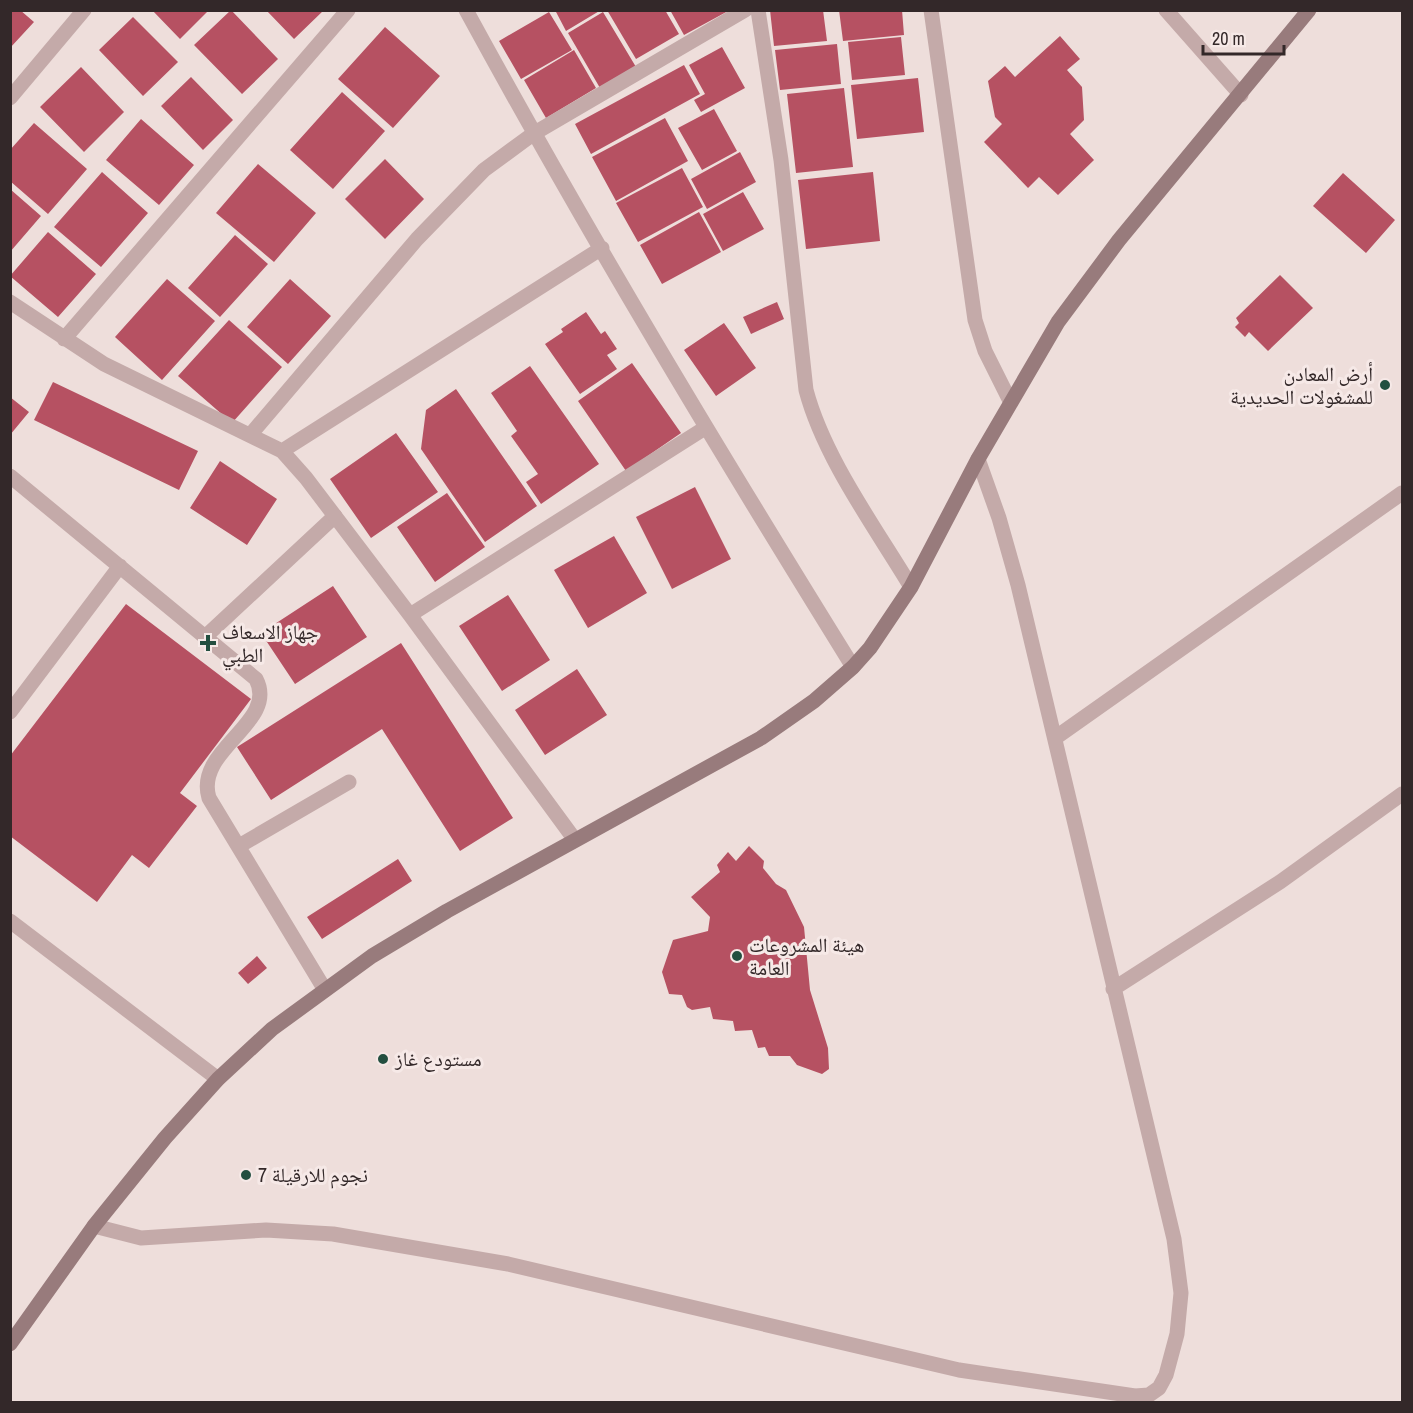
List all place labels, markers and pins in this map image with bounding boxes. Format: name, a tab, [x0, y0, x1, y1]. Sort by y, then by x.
place label: أرض المعادن للمشغولات الحديدية	[1230, 360, 1373, 410]
marker: أرض المعادن للمشغولات الحديدية	[1378, 378, 1392, 392]
place label: جهاز الاسعاف الطبي	[222, 618, 319, 671]
marker: جهاز الاسعاف الطبي	[199, 634, 217, 652]
place label: هيئة المشروعات العامة	[749, 931, 864, 981]
marker: هيئة المشروعات العامة	[730, 949, 744, 963]
place label: مستودع غاز	[394, 1045, 482, 1072]
marker: مستودع غاز	[376, 1052, 390, 1066]
place label: 7 نجوم للارقيلة	[258, 1161, 368, 1189]
marker: 7 نجوم للارقيلة	[239, 1168, 253, 1182]

